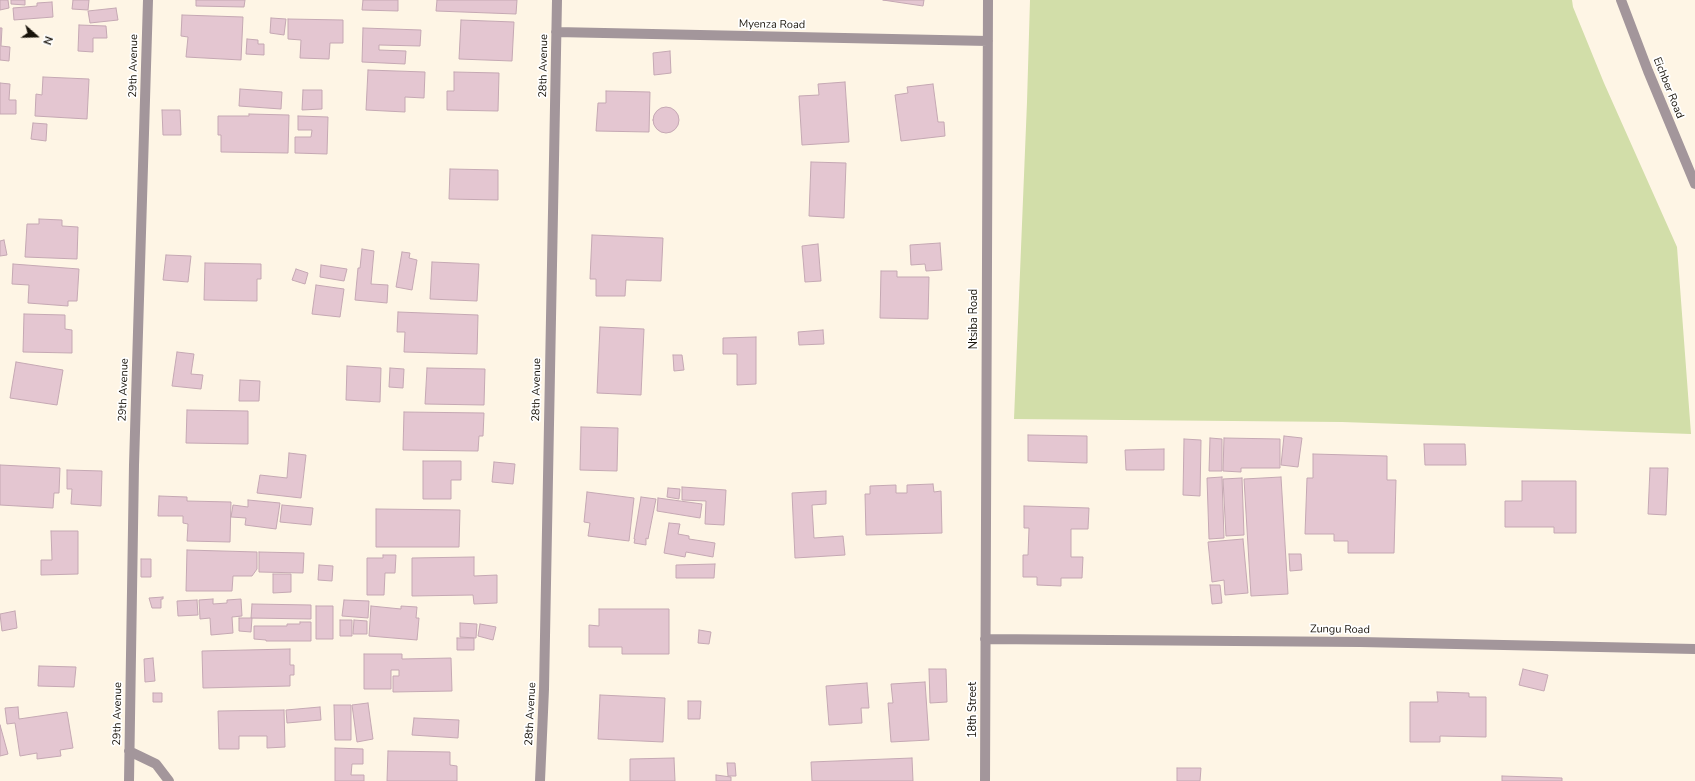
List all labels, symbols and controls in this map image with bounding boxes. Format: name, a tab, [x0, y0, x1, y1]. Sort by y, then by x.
north arrow	[16, 16, 56, 56]
street label: Myenza Road	[739, 18, 805, 32]
text: N	[39, 34, 56, 47]
street label: 29th Avenue	[127, 34, 141, 98]
street label: 28th Avenue	[537, 34, 551, 98]
street label: Eichber Road	[1650, 55, 1686, 121]
street label: Ntsiba Road	[967, 289, 981, 349]
street label: 29th Avenue	[116, 358, 132, 422]
street label: 28th Avenue	[530, 358, 544, 422]
street label: Zungu Road	[1310, 623, 1370, 637]
street label: 29th Avenue	[111, 682, 125, 746]
street label: 28th Avenue	[523, 682, 539, 746]
street label: 18th Street	[966, 682, 980, 738]

